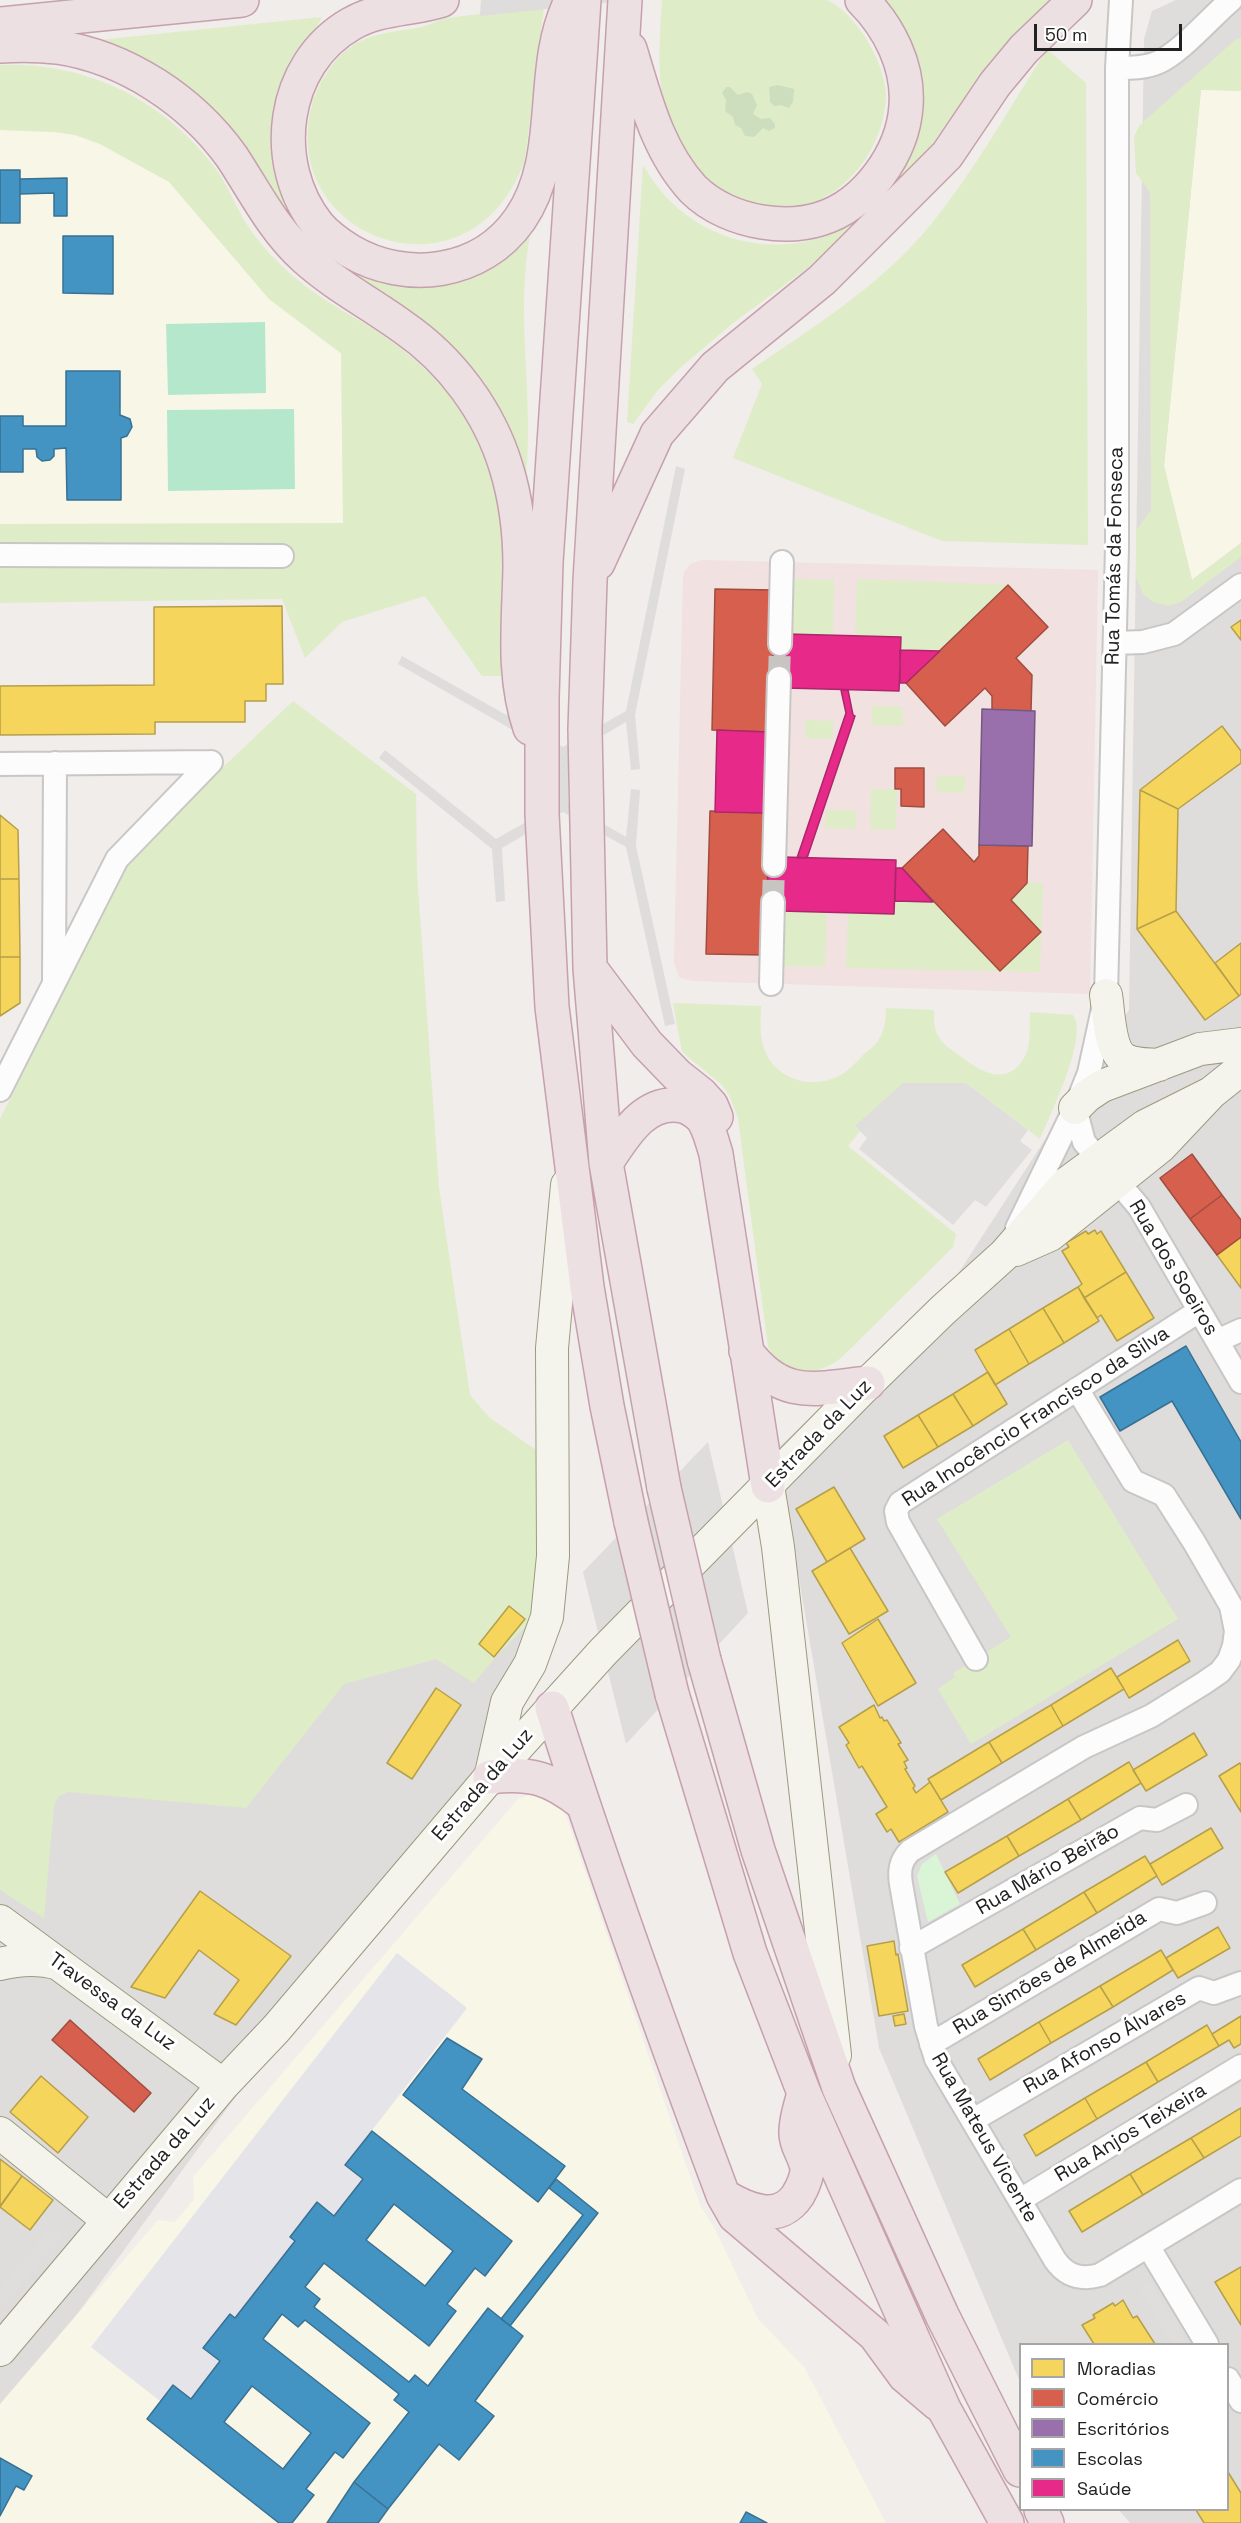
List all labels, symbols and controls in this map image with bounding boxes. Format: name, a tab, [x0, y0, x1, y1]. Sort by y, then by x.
scale bar	[1037, 12, 1186, 50]
text: 50 m	[1045, 23, 1087, 46]
street label: Rua Tomás da Fonseca	[1101, 447, 1129, 665]
street label: Rua dos Soeiros	[1123, 1196, 1223, 1340]
street label: Rua Inocêncio Francisco da Silva	[898, 1322, 1174, 1512]
street label: Estrada da Luz	[761, 1375, 877, 1493]
street label: Estrada da Luz	[427, 1724, 539, 1846]
street label: Rua Mário Beirão	[972, 1819, 1124, 1921]
street label: Rua Simões de Almeida	[949, 1906, 1151, 2040]
street label: Travessa da Luz	[44, 1948, 180, 2056]
street label: Rua Afonso Álvares	[1019, 1987, 1191, 2099]
street label: Rua Mateus Vicente	[926, 2049, 1042, 2227]
street label: Rua Anjos Teixeira	[1051, 2078, 1211, 2188]
street label: Estrada da Luz	[109, 2092, 221, 2214]
legend	[1019, 2343, 1229, 2511]
text: Moradias	[1077, 2357, 1156, 2380]
text: Comércio	[1077, 2387, 1159, 2410]
text: Escritórios	[1077, 2417, 1169, 2440]
text: Escolas	[1077, 2447, 1143, 2470]
text: Saúde	[1077, 2477, 1131, 2500]

